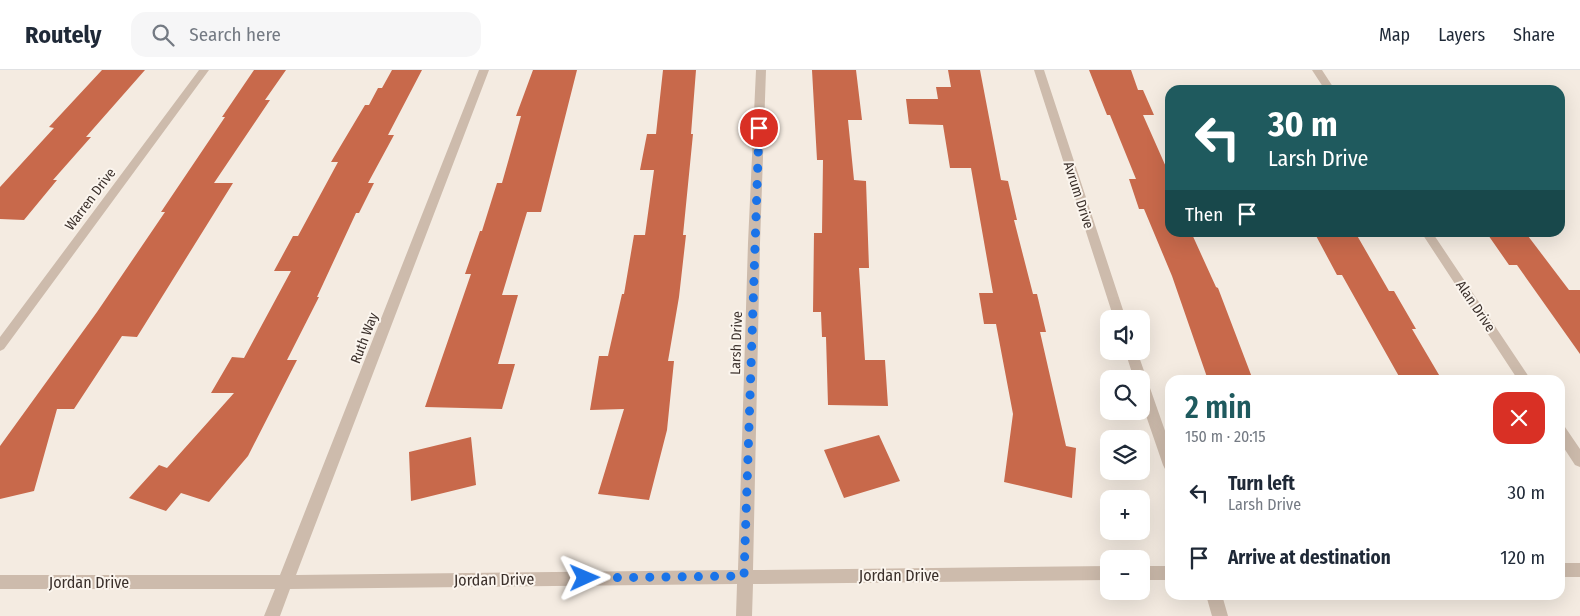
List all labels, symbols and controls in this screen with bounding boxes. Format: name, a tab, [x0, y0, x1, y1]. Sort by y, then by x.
search box	[131, 12, 481, 57]
text: Routely	[25, 21, 101, 49]
icon: search	[149, 21, 177, 49]
text: Search here	[189, 23, 281, 46]
text: Map	[1379, 24, 1410, 46]
text: Layers	[1438, 24, 1485, 46]
text: Share	[1513, 24, 1555, 46]
text: 30 m	[1268, 103, 1338, 145]
icon: left	[1185, 105, 1250, 170]
pin	[738, 107, 780, 149]
icon: arrive	[745, 114, 773, 142]
text: Larsh Drive	[1268, 145, 1368, 172]
street label: Avrum Drive	[1060, 159, 1097, 231]
street label: Warren Drive	[61, 165, 119, 234]
icon: arrive	[1233, 200, 1261, 228]
text: Then	[1185, 203, 1223, 226]
street label: Alan Drive	[1452, 277, 1499, 335]
street label: Ruth Way	[347, 310, 382, 366]
map controls	[1100, 310, 1150, 600]
button: sound	[1100, 310, 1150, 360]
street label: Larsh Drive	[727, 311, 746, 375]
button: search	[1100, 370, 1150, 420]
text: 2 min	[1185, 390, 1252, 426]
button: close	[1493, 392, 1545, 444]
text: 150 m · 20:15	[1185, 427, 1266, 446]
button: layers	[1100, 430, 1150, 480]
text: Turn left	[1228, 472, 1295, 495]
icon: left	[1185, 479, 1213, 507]
text: 30 m	[1507, 481, 1545, 504]
button: +	[1100, 490, 1150, 540]
text: Larsh Drive	[1228, 495, 1301, 514]
icon: arrive	[1185, 544, 1213, 572]
text: Arrive at destination	[1228, 546, 1391, 569]
text: 120 m	[1500, 546, 1545, 569]
button: −	[1100, 550, 1150, 600]
position arrow	[558, 551, 610, 603]
street label: Jordan Drive	[859, 566, 939, 585]
street label: Jordan Drive	[454, 569, 534, 590]
street label: Jordan Drive	[49, 573, 129, 592]

